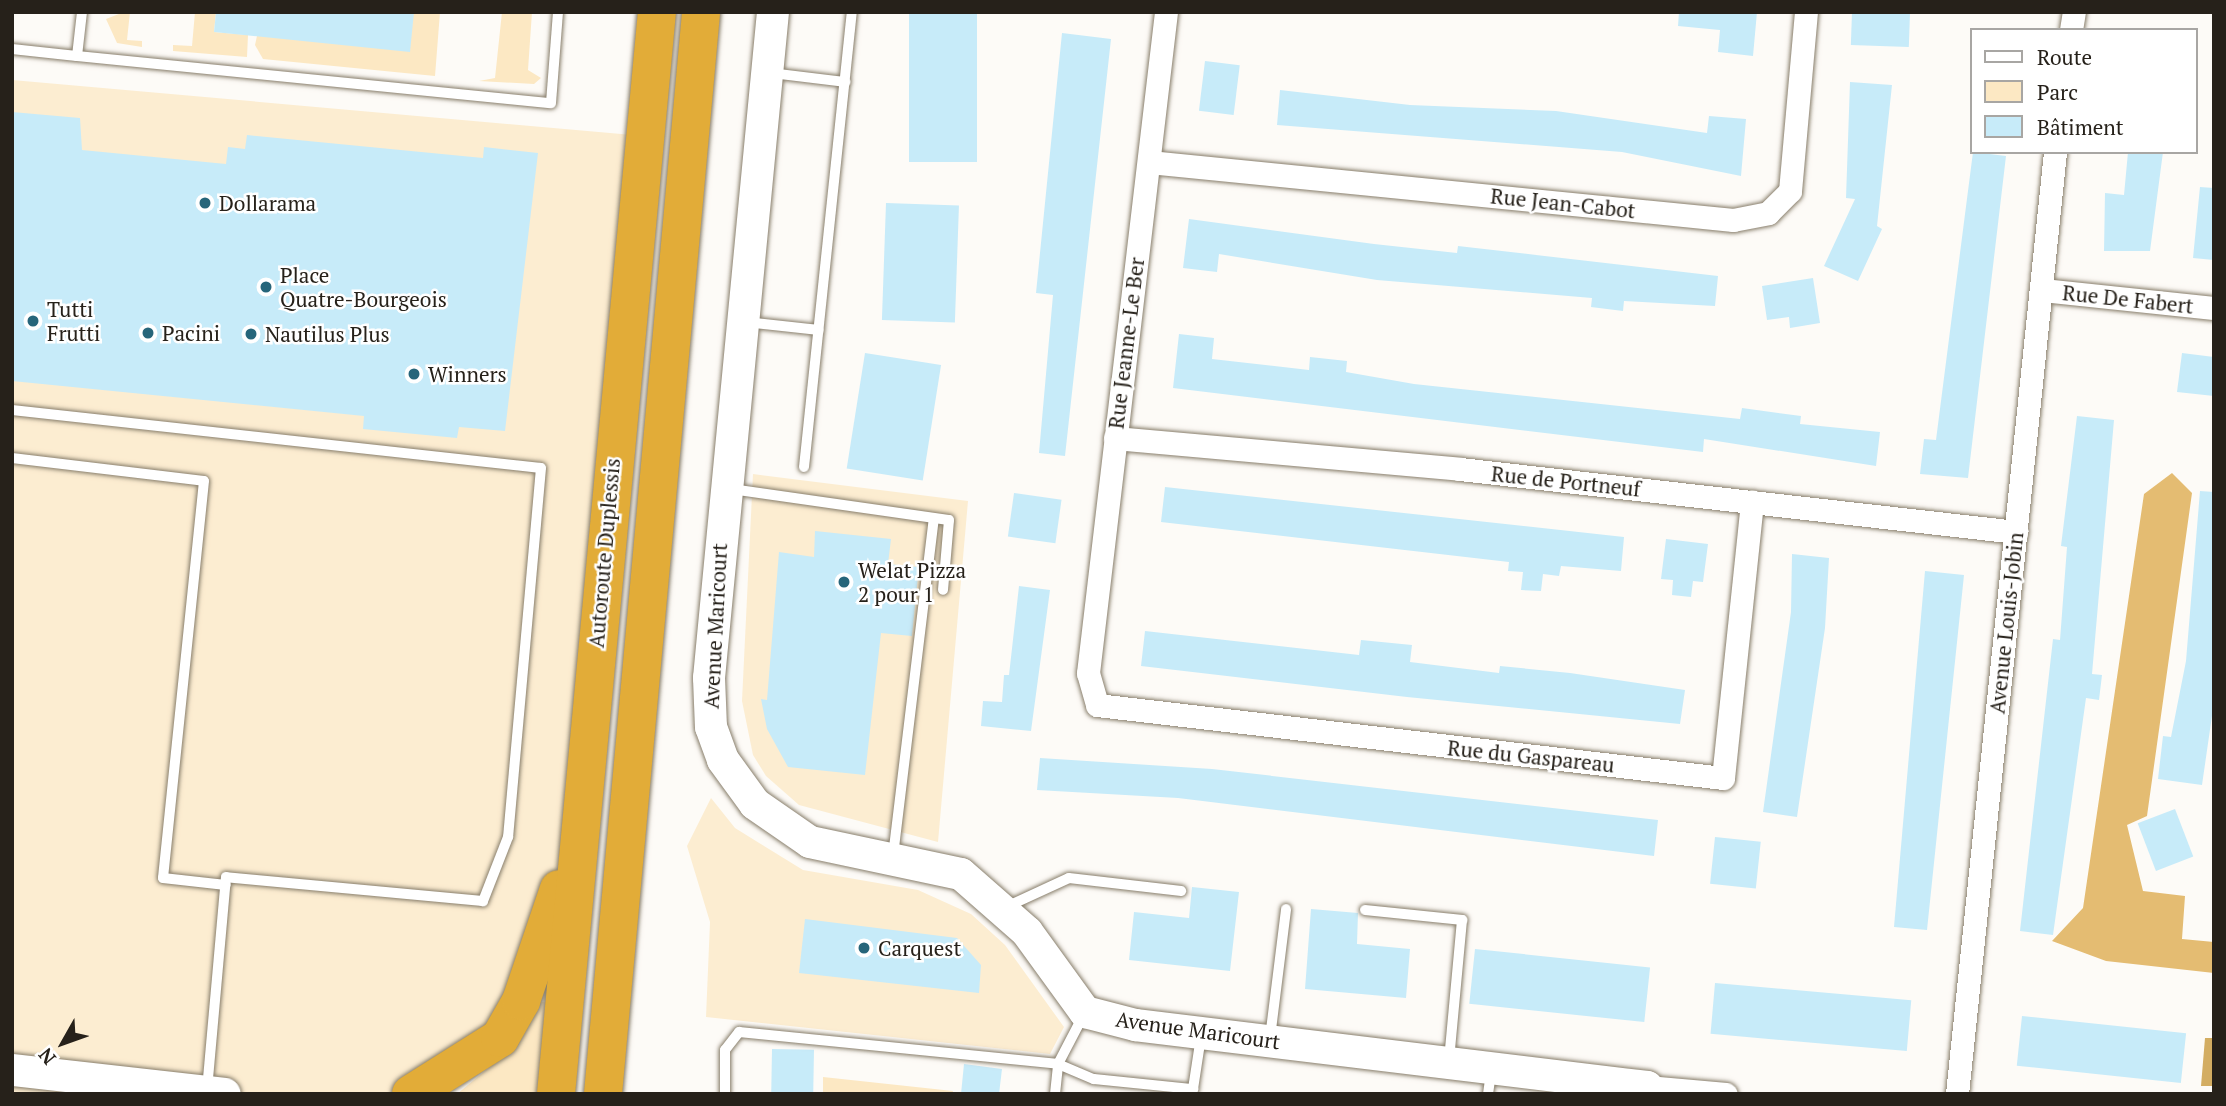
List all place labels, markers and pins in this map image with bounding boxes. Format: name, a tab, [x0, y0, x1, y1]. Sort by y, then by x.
place label: Dollarama	[219, 190, 316, 216]
marker: Dollarama	[197, 195, 213, 211]
place label: Place Quatre-Bourgeois	[280, 262, 447, 312]
marker: Place Quatre-Bourgeois	[258, 279, 274, 295]
place label: Tutti Frutti	[47, 296, 100, 346]
marker: Tutti Frutti	[25, 313, 41, 329]
place label: Pacini	[162, 320, 220, 346]
place label: Nautilus Plus	[265, 321, 390, 347]
marker: Pacini	[140, 325, 156, 341]
marker: Nautilus Plus	[243, 326, 259, 342]
place label: Winners	[428, 361, 507, 387]
marker: Winners	[406, 366, 422, 382]
place label: Welat Pizza 2 pour 1	[858, 557, 966, 607]
marker: Welat Pizza 2 pour 1	[836, 574, 852, 590]
place label: Carquest	[878, 935, 961, 961]
marker: Carquest	[856, 940, 872, 956]

